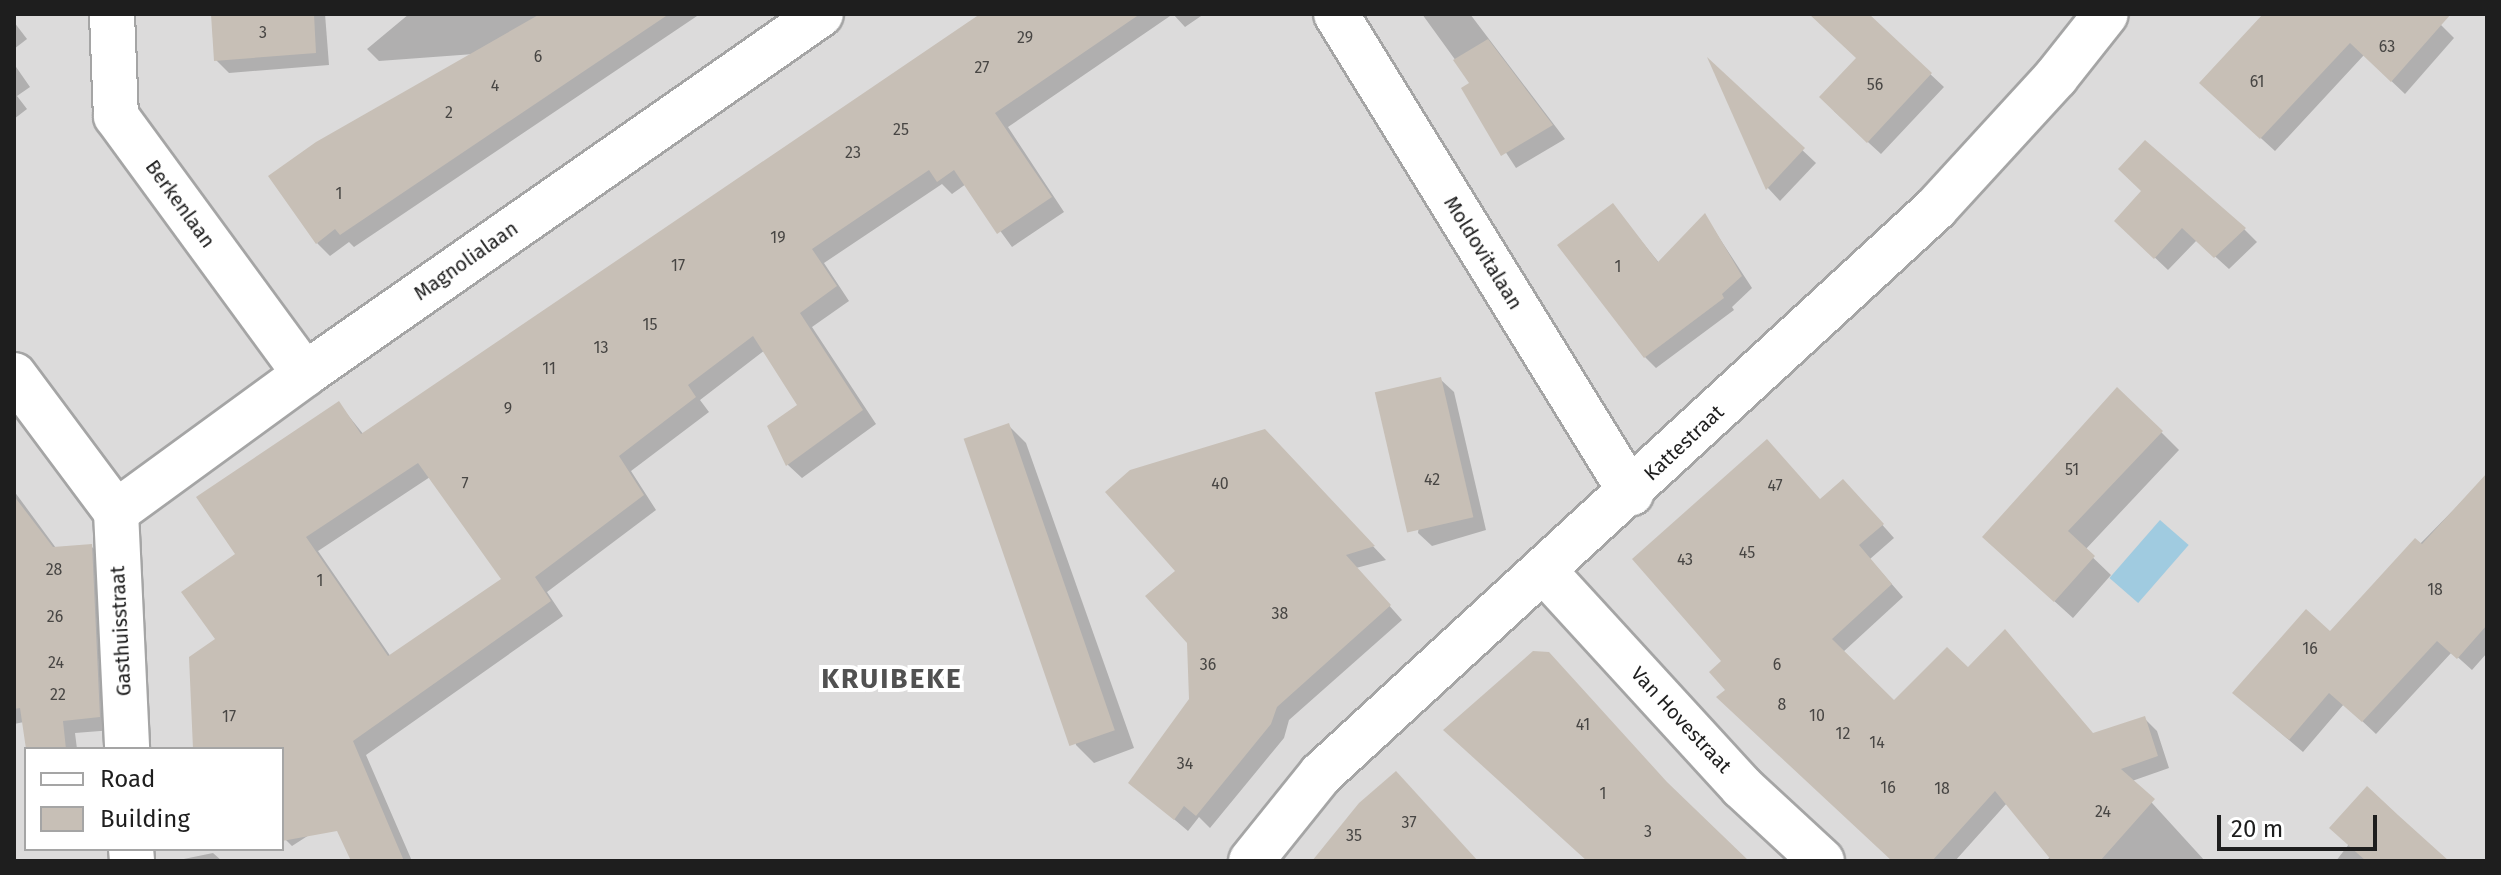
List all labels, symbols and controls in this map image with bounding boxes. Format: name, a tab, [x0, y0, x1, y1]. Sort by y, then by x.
house number: 3	[259, 23, 267, 43]
house number: 29	[1017, 28, 1033, 48]
house number: 63	[2379, 37, 2395, 57]
house number: 6	[534, 47, 542, 67]
house number: 27	[975, 58, 989, 78]
house number: 61	[2250, 72, 2264, 92]
house number: 56	[1867, 75, 1883, 95]
house number: 4	[491, 76, 499, 96]
house number: 2	[445, 103, 453, 123]
house number: 25	[893, 120, 909, 140]
house number: 23	[845, 143, 861, 163]
street label: Berkenlaan	[140, 155, 220, 253]
house number: 1	[336, 184, 342, 204]
street label: Moldovitalaan	[1439, 192, 1527, 314]
street label: Magnolialaan	[409, 216, 523, 306]
house number: 19	[770, 228, 786, 248]
house number: 17	[671, 256, 685, 276]
house number: 1	[1615, 257, 1621, 277]
house number: 15	[643, 315, 657, 335]
house number: 13	[594, 338, 608, 358]
house number: 11	[542, 359, 556, 379]
house number: 9	[504, 399, 512, 419]
street label: Kattestraat	[1639, 400, 1729, 486]
house number: 51	[2065, 460, 2079, 480]
house number: 42	[1424, 470, 1440, 490]
house number: 7	[461, 474, 469, 494]
house number: 40	[1211, 474, 1229, 494]
house number: 47	[1767, 476, 1783, 496]
house number: 45	[1739, 543, 1755, 563]
house number: 43	[1677, 550, 1693, 570]
house number: 28	[46, 560, 62, 580]
street label: Gasthuisstraat	[106, 565, 136, 697]
house number: 1	[317, 571, 323, 591]
house number: 18	[2427, 580, 2443, 600]
house number: 38	[1272, 604, 1288, 624]
house number: 26	[47, 607, 63, 627]
house number: 16	[2302, 639, 2318, 659]
house number: 24	[48, 653, 64, 673]
house number: 36	[1200, 655, 1216, 675]
house number: 6	[1773, 655, 1781, 675]
district label: KRUIBEKE	[821, 662, 963, 696]
street label: Van Hovestraat	[1626, 662, 1736, 778]
house number: 22	[50, 685, 66, 705]
house number: 8	[1778, 695, 1786, 715]
house number: 10	[1809, 706, 1825, 726]
house number: 17	[222, 707, 236, 727]
house number: 41	[1576, 715, 1590, 735]
house number: 12	[1836, 724, 1850, 744]
house number: 14	[1869, 733, 1885, 753]
legend	[24, 747, 284, 851]
house number: 34	[1177, 754, 1193, 774]
text: Road	[100, 765, 155, 793]
house number: 16	[1880, 778, 1896, 798]
house number: 18	[1934, 779, 1950, 799]
house number: 1	[1600, 784, 1606, 804]
scale bar	[2221, 799, 2381, 849]
house number: 24	[2095, 802, 2111, 822]
text: Building	[100, 805, 190, 833]
house number: 37	[1401, 813, 1417, 833]
text: 20 m	[2231, 815, 2283, 843]
house number: 3	[1644, 822, 1652, 842]
house number: 35	[1346, 826, 1362, 846]

